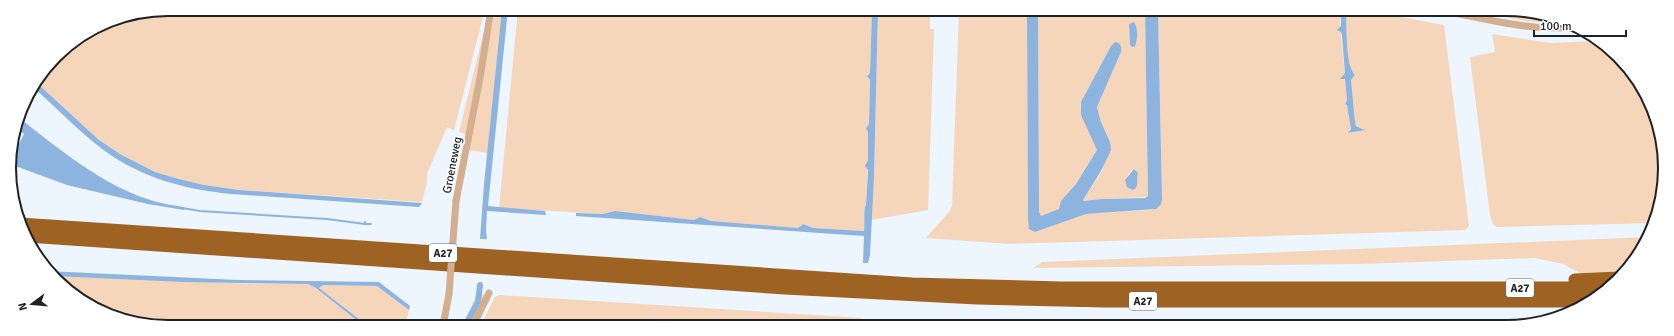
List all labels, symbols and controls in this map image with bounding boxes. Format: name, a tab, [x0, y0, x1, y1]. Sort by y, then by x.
scale bar	[1534, 12, 1626, 38]
text: 100 m	[1540, 19, 1572, 34]
street label: Groeneweg	[440, 135, 465, 195]
road number: A27	[429, 244, 457, 262]
road number: A27	[1506, 279, 1534, 297]
north arrow	[12, 284, 52, 324]
road number: A27	[1129, 292, 1157, 310]
text: N	[16, 301, 30, 312]

